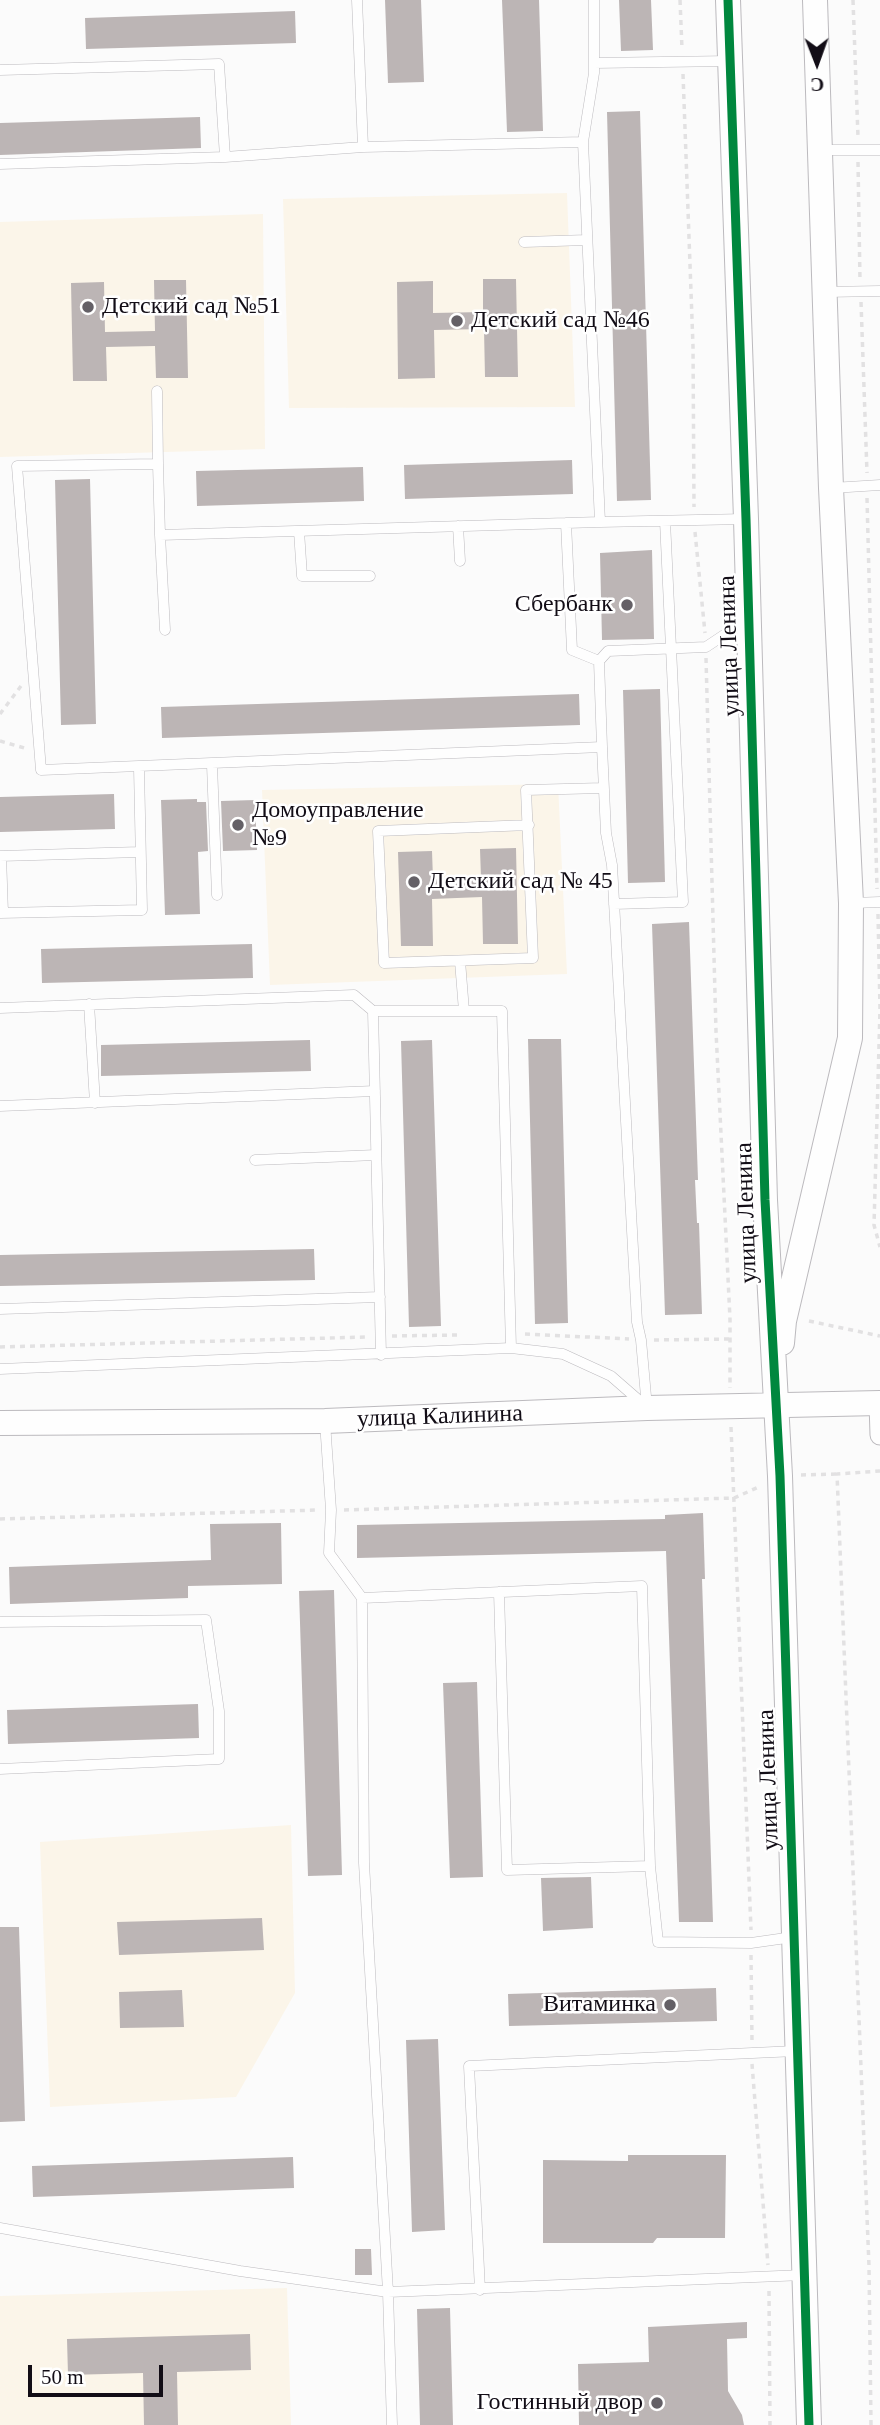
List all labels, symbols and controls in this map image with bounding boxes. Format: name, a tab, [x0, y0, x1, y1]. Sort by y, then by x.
north arrow	[782, 28, 852, 98]
text: С	[810, 74, 824, 95]
place label: Детский сад №51	[102, 293, 281, 321]
marker: Детский сад №51	[80, 299, 96, 315]
place label: Детский сад №46	[471, 307, 650, 335]
marker: Детский сад №46	[449, 313, 465, 329]
street label: улица Ленина	[713, 575, 747, 717]
place label: Сбербанк	[515, 591, 613, 619]
marker: Сбербанк	[619, 597, 635, 613]
place label: Домоуправление №9	[252, 797, 424, 853]
marker: Домоуправление №9	[230, 817, 246, 833]
place label: Детский сад № 45	[428, 868, 613, 896]
marker: Детский сад № 45	[406, 874, 422, 890]
street label: улица Ленина	[730, 1142, 764, 1284]
street label: улица Калинина	[357, 1400, 523, 1434]
street label: улица Ленина	[752, 1709, 786, 1851]
place label: Витаминка	[543, 1991, 656, 2019]
marker: Витаминка	[662, 1997, 678, 2013]
scale bar	[32, 2352, 166, 2396]
text: 50 m	[41, 2365, 84, 2389]
place label: Гостинный двор	[477, 2389, 643, 2417]
marker: Гостинный двор	[649, 2395, 665, 2411]

